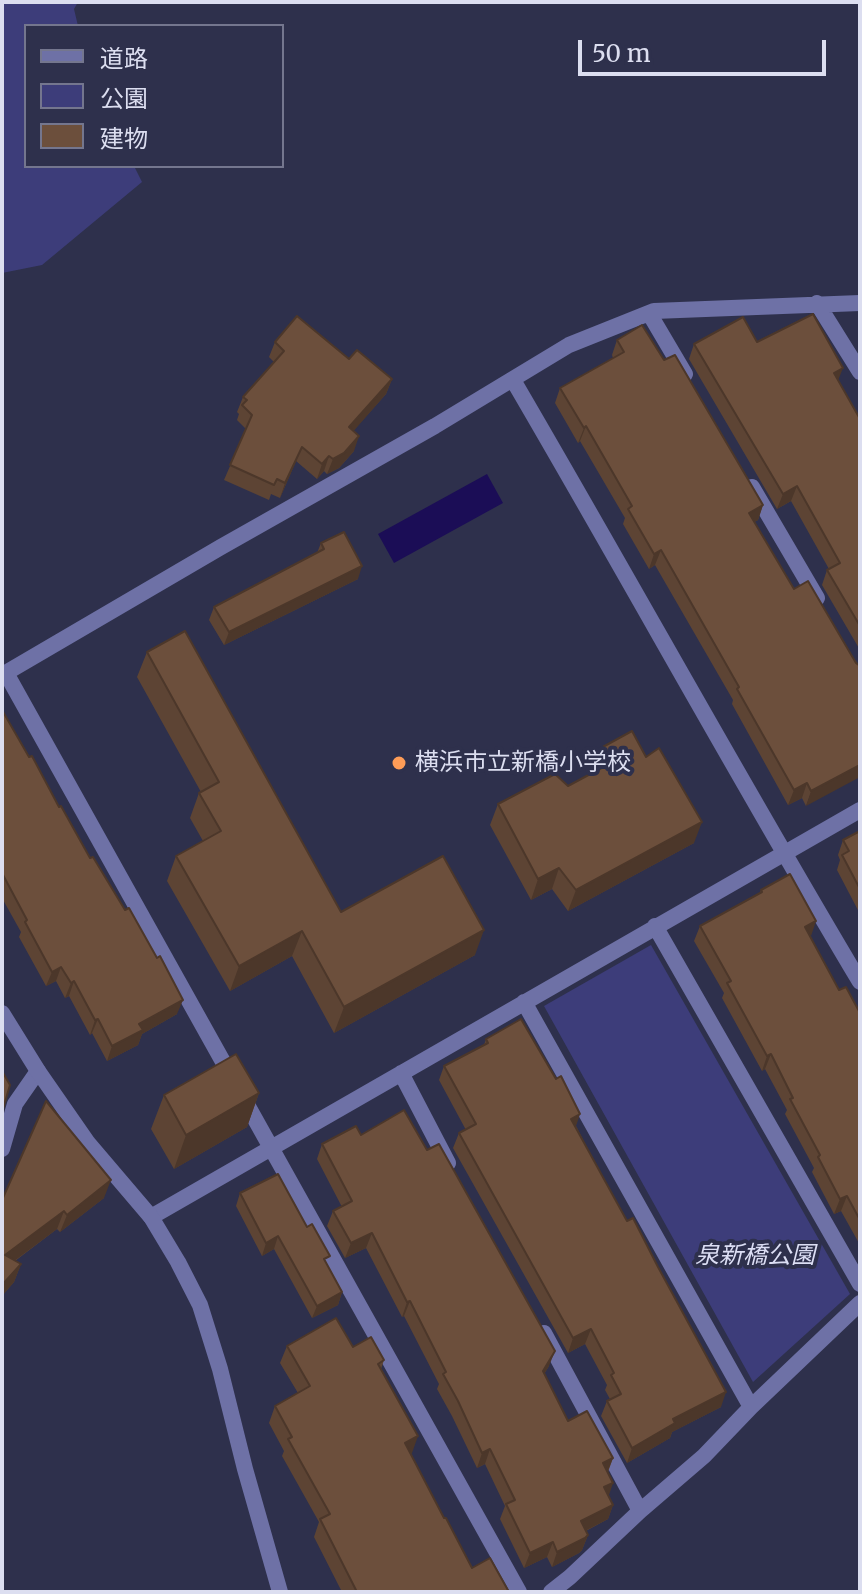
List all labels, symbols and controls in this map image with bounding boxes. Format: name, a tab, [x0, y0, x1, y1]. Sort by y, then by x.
legend	[24, 24, 284, 168]
scale bar	[582, 24, 830, 74]
text: 50 m	[592, 38, 651, 69]
text: 道路	[100, 43, 148, 74]
text: 公園	[100, 83, 148, 114]
text: 建物	[100, 123, 148, 154]
place label: 横浜市立新橋小学校	[415, 749, 631, 777]
marker: 横浜市立新橋小学校	[390, 754, 408, 772]
park label: 泉新橋公園	[695, 1242, 815, 1270]

